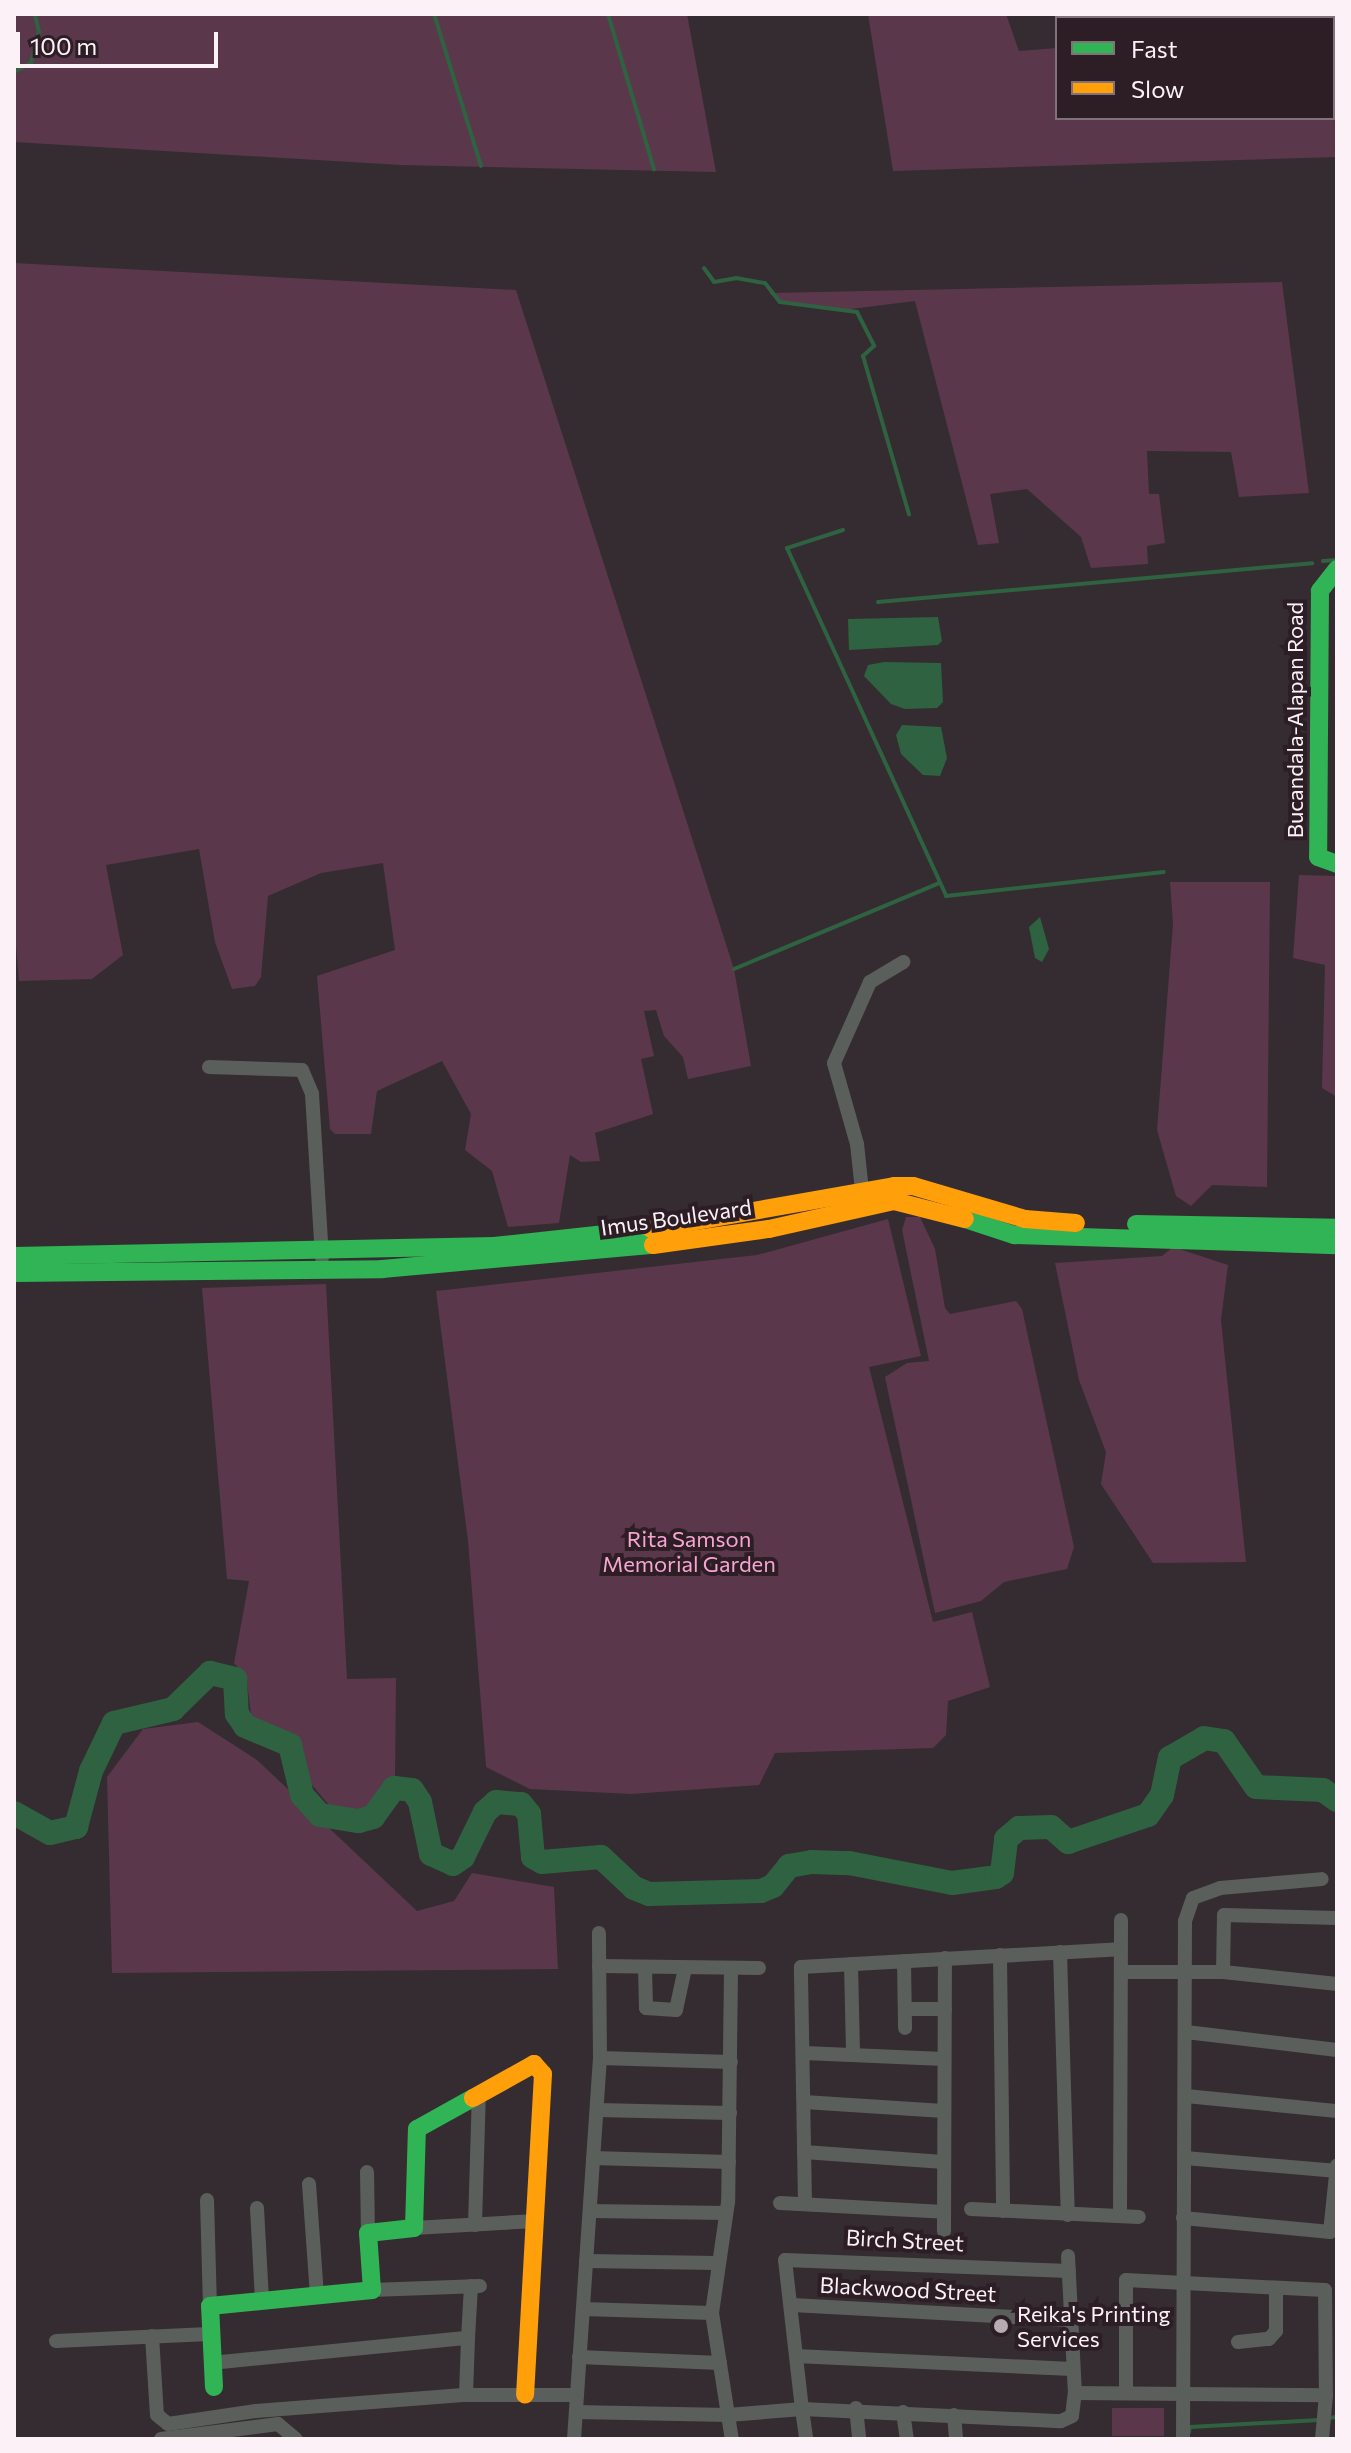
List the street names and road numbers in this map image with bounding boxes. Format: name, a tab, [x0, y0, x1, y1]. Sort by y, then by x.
street label: Bucandala-Alapan Road	[1282, 602, 1308, 838]
street label: Imus Boulevard	[599, 1193, 753, 1241]
street label: Birch Street	[845, 2224, 965, 2256]
street label: Blackwood Street	[819, 2271, 997, 2307]

